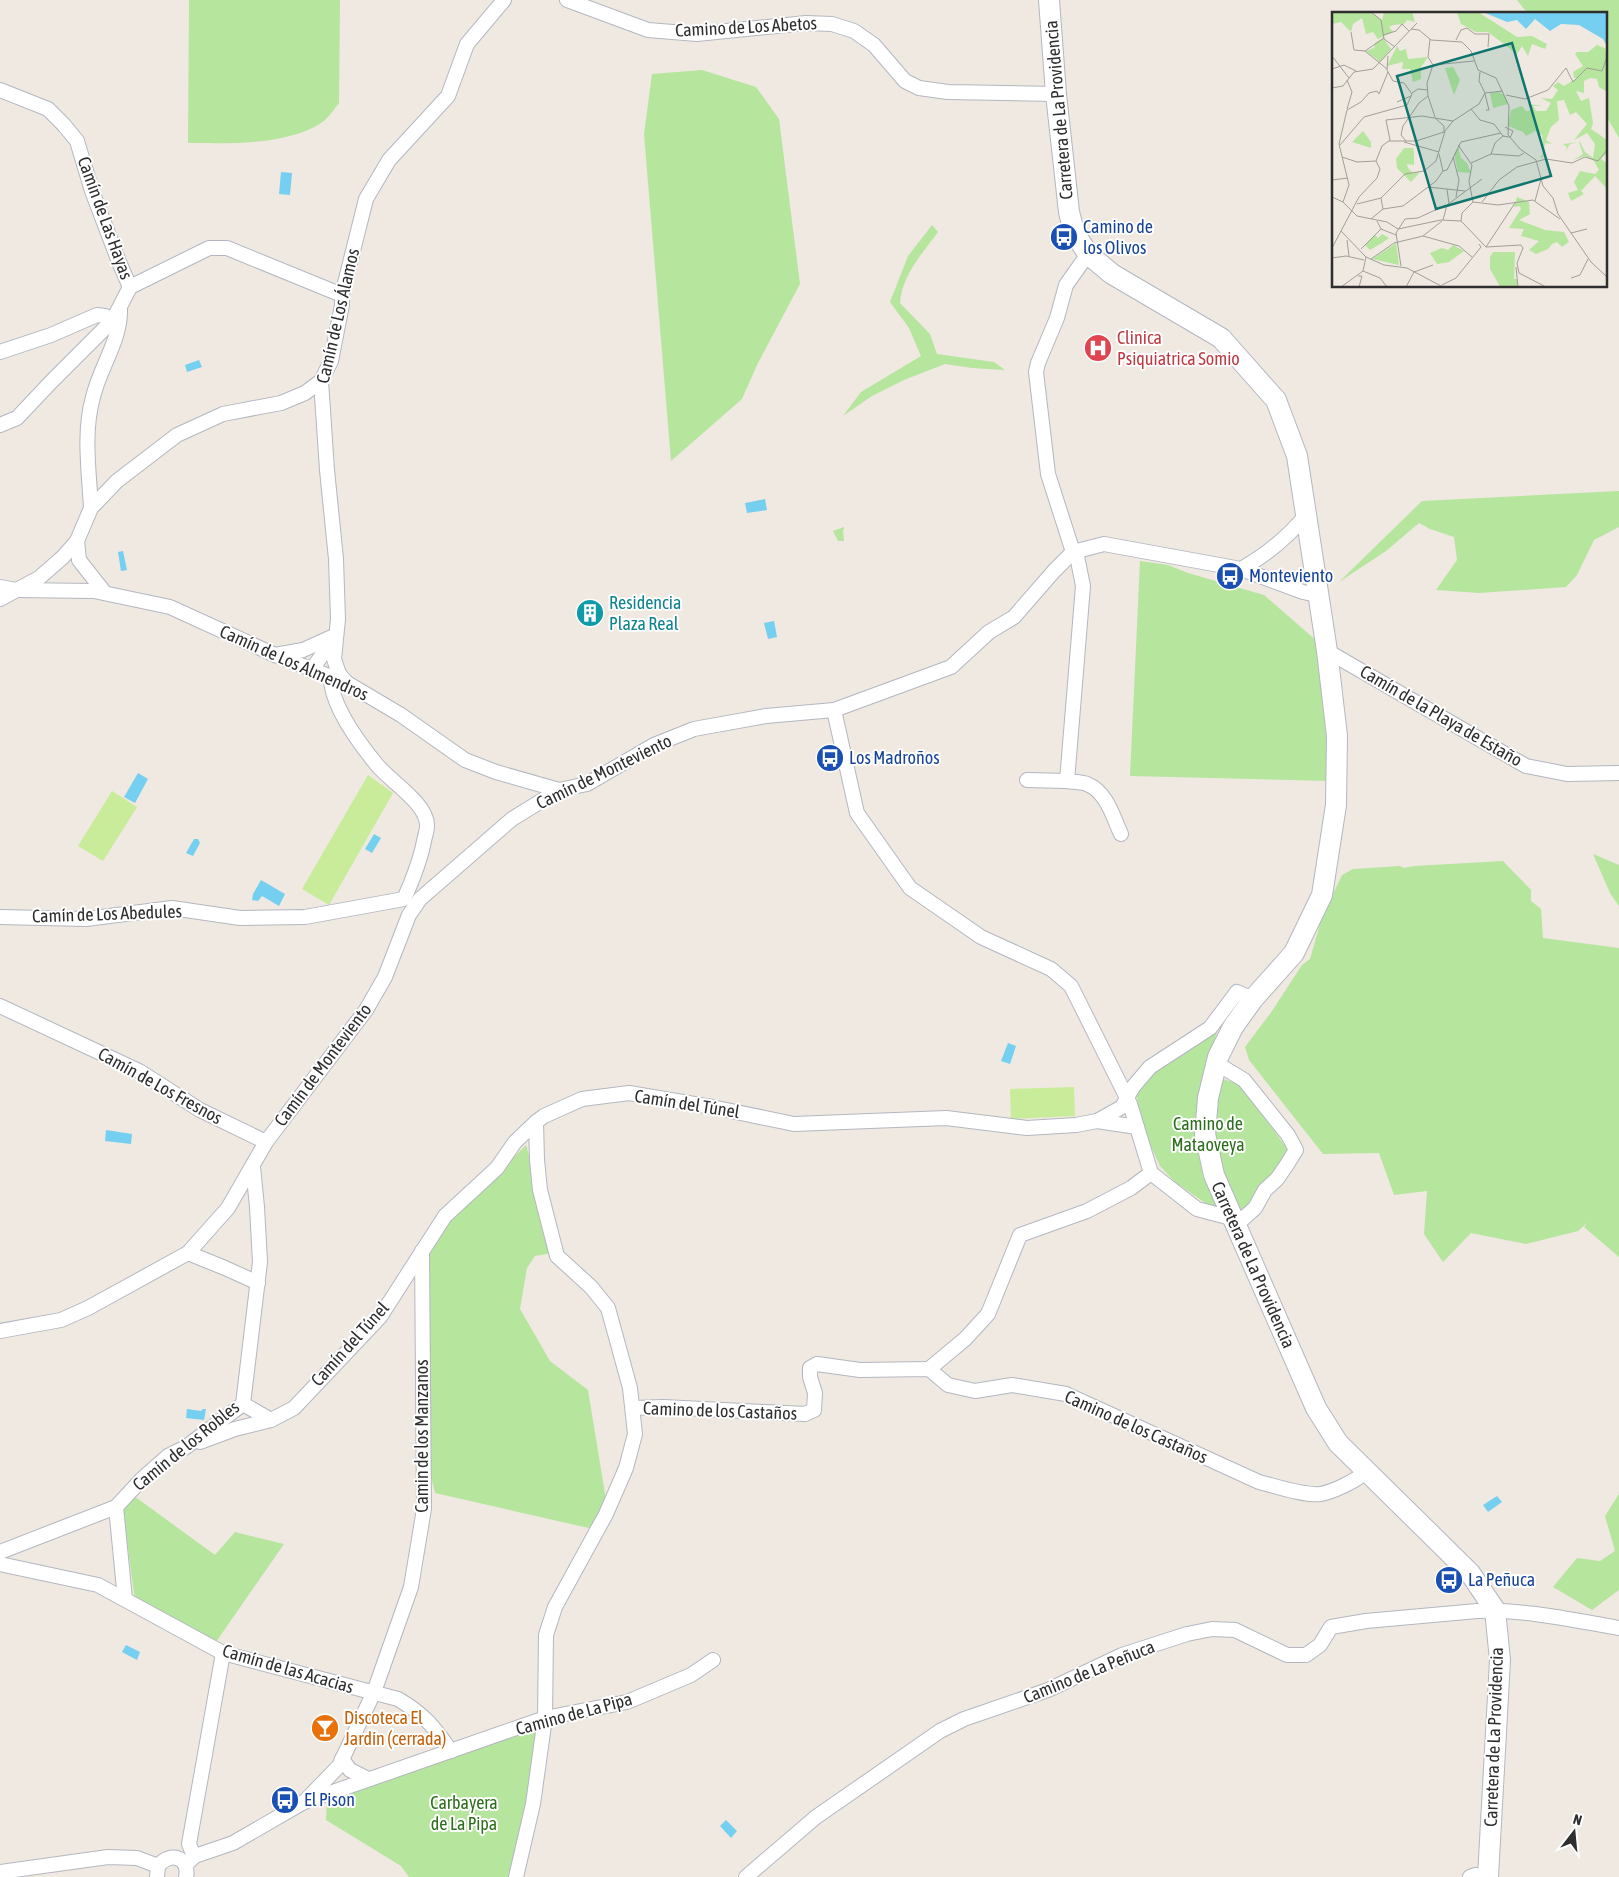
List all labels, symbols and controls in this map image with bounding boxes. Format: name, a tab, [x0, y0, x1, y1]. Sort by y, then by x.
street label: Camino de Los Abetos	[675, 12, 817, 41]
inset map	[1332, 12, 1606, 288]
street label: Carretera de La Providencia	[1040, 20, 1077, 200]
street label: Camín de Las Hayas	[74, 154, 137, 282]
place label: Camino de los Olivos	[1083, 216, 1153, 258]
bus stop icon: Camino de los Olivos	[1049, 222, 1079, 252]
street label: Camín de Los Álamos	[312, 246, 363, 385]
place label: Clinica Psiquiatrica Somio	[1117, 327, 1240, 369]
hospital icon: Clinica Psiquiatrica Somio	[1083, 333, 1113, 363]
bus stop icon: Monteviento	[1215, 561, 1245, 591]
place label: Monteviento	[1249, 565, 1333, 586]
place label: Residencia Plaza Real	[609, 592, 681, 634]
building icon: Residencia Plaza Real	[575, 598, 605, 628]
street label: Camín de Los Almendros	[217, 620, 372, 705]
street label: Camín de la Playa de Estaño	[1357, 661, 1526, 771]
street label: Camín de Monteviento	[533, 730, 675, 813]
bus stop icon: Los Madroños	[815, 743, 845, 773]
place label: Los Madroños	[849, 747, 940, 768]
street label: Camín de Los Abedules	[32, 900, 182, 927]
street label: Camín de Monteviento	[270, 999, 376, 1130]
street label: Camín de Los Fresnos	[95, 1043, 226, 1128]
street label: Camín del Túnel	[633, 1085, 741, 1122]
park label: Camino de Mataoveya	[1171, 1113, 1245, 1155]
street label: Carretera de La Providencia	[1207, 1178, 1300, 1351]
street label: Camín del Túnel	[306, 1297, 393, 1390]
street label: Camin de los Manzanos	[411, 1359, 432, 1513]
street label: Camino de los Castaños	[1062, 1386, 1211, 1467]
street label: Camín de los Robles	[128, 1396, 243, 1495]
street label: Camino de los Castaños	[643, 1397, 797, 1424]
bus stop icon: La Peñuca	[1434, 1565, 1464, 1595]
place label: La Peñuca	[1468, 1569, 1535, 1590]
street label: Camino de La Peñuca	[1020, 1636, 1157, 1707]
street label: Camín de las Acacias	[220, 1640, 356, 1697]
street label: Carretera de La Providencia	[1480, 1647, 1507, 1827]
street label: Camino de La Pipa	[513, 1688, 634, 1739]
place label: Discoteca El Jardín (cerrada)	[344, 1707, 446, 1749]
bar icon: Discoteca El Jardín (cerrada)	[310, 1713, 340, 1743]
bus stop icon: El Pison	[270, 1785, 300, 1815]
place label: El Pison	[304, 1789, 355, 1810]
park label: Carbayera de La Pipa	[430, 1792, 498, 1834]
north arrow	[1549, 1807, 1599, 1857]
text: N	[1571, 1811, 1584, 1828]

